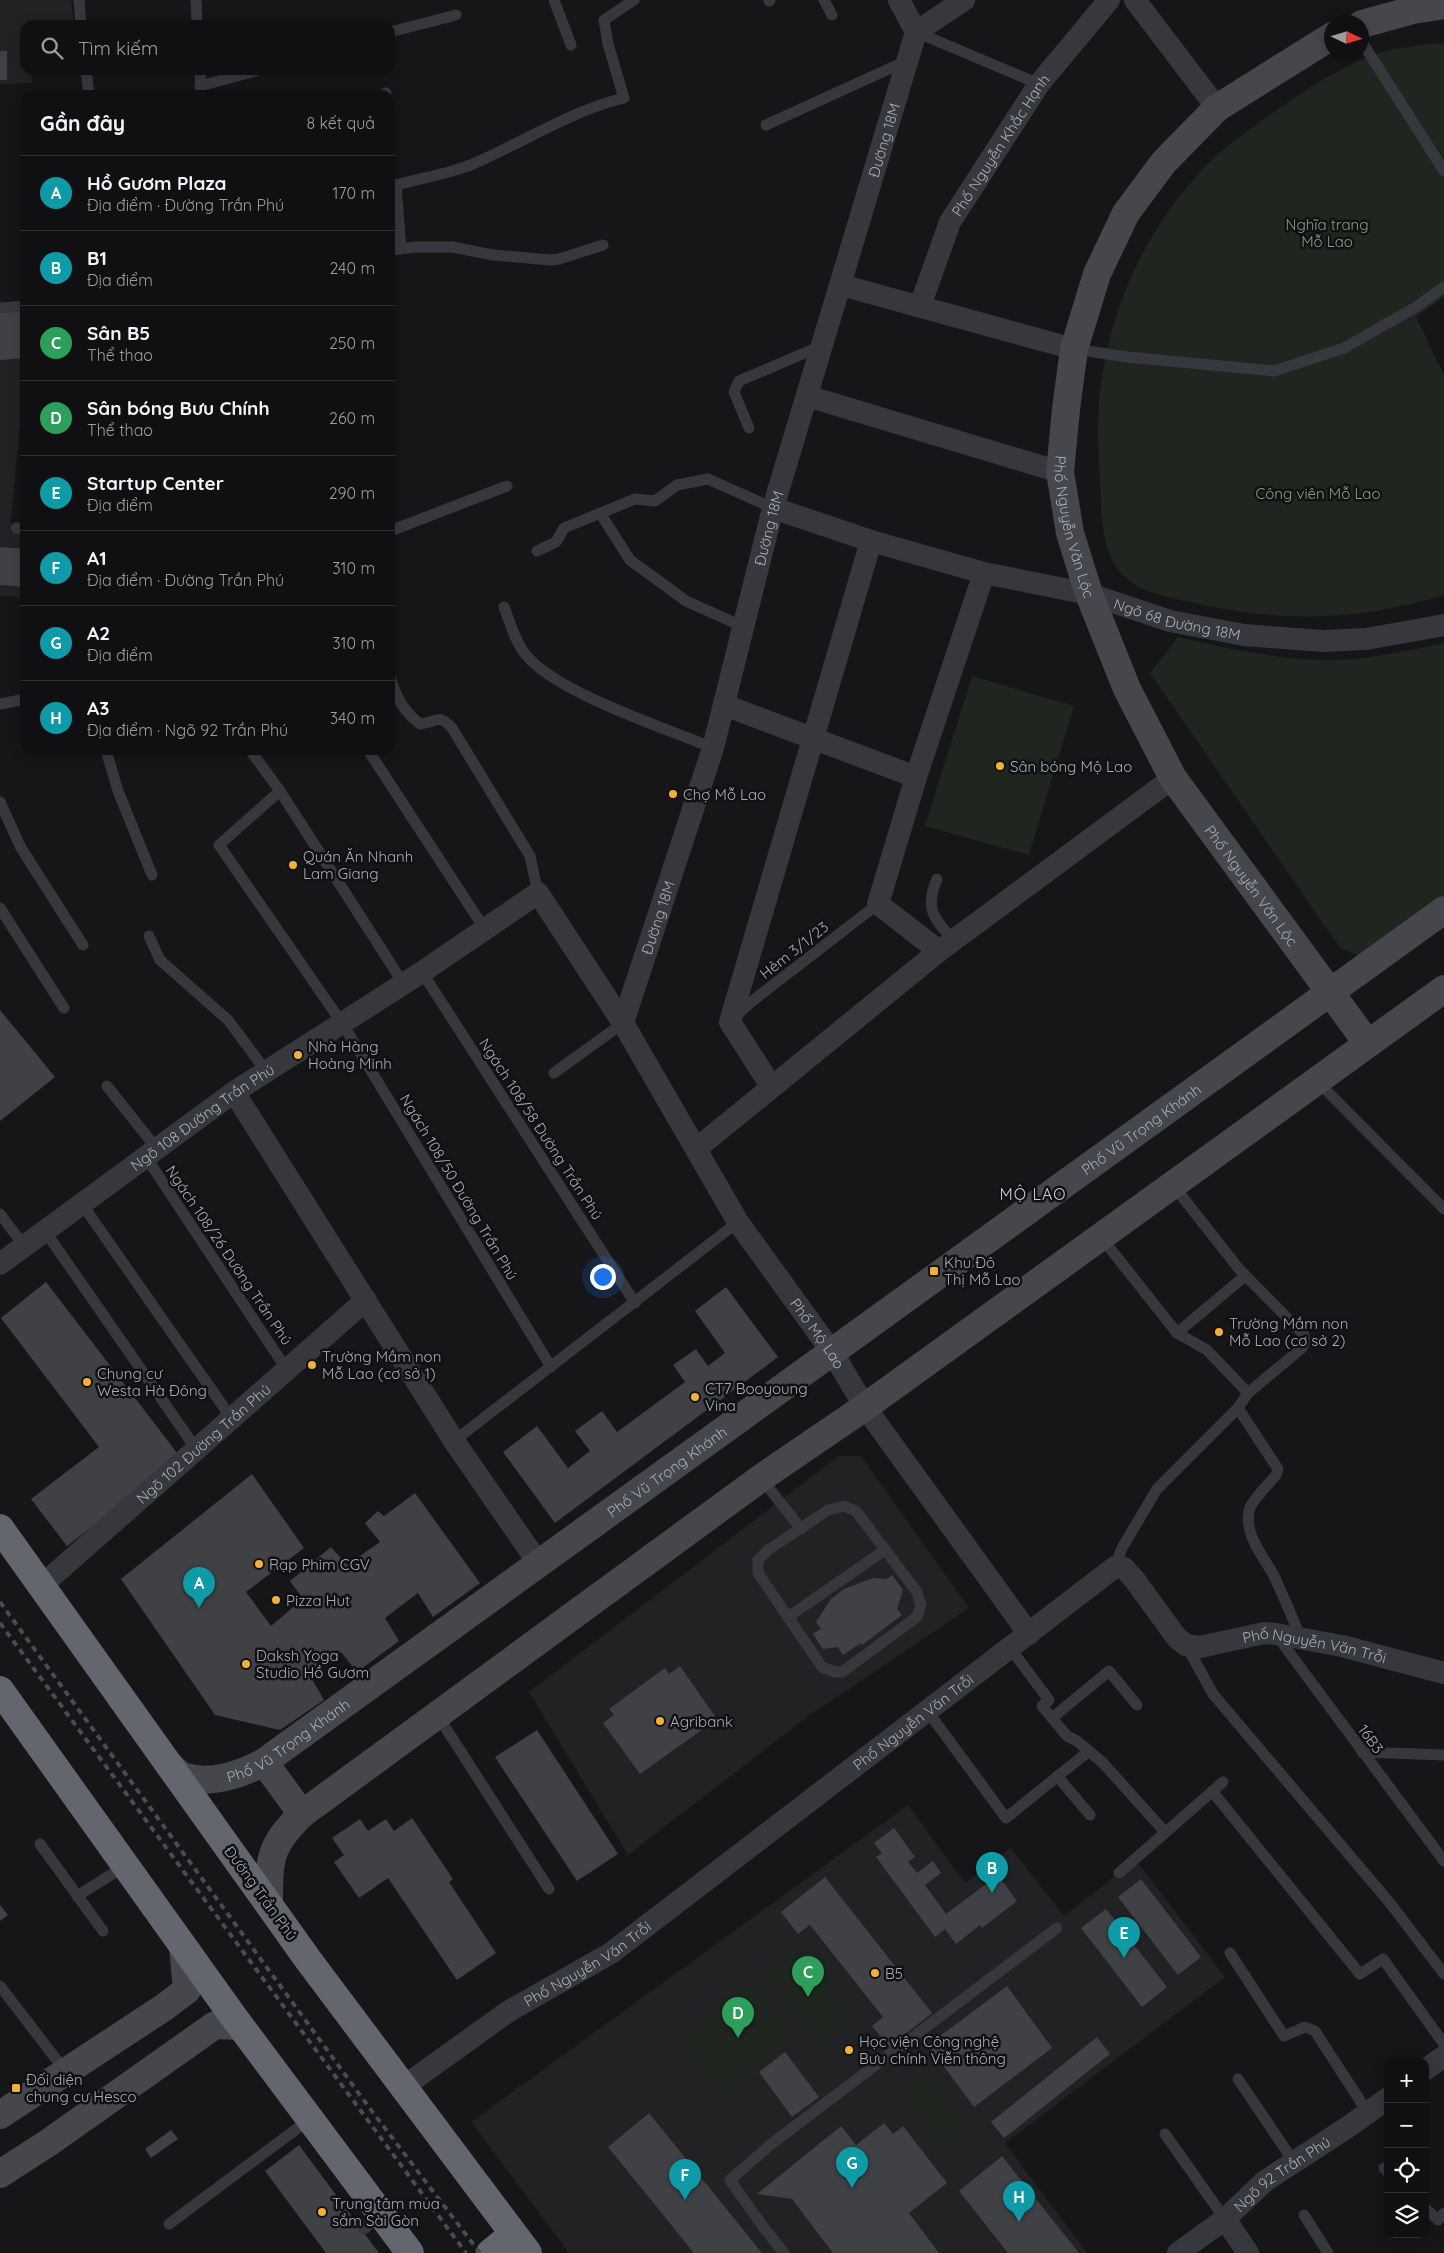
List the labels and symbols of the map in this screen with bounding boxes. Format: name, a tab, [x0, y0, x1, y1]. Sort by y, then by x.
north arrow	[1324, 15, 1369, 60]
street label: Phố Nguyễn Khắc Hạnh	[947, 70, 1053, 220]
street label: Đường 18M	[863, 101, 904, 179]
park label: Nghĩa trang Mỗ Lao	[1286, 215, 1369, 251]
street label: Phố Nguyễn Văn Lộc	[1050, 455, 1099, 600]
park label: Công viên Mỗ Lao	[1255, 484, 1381, 503]
street label: Đường 18M	[749, 488, 787, 568]
street label: Ngõ 68 Đường 18M	[1111, 593, 1242, 644]
place label: Sân bóng Mộ Lao	[1010, 757, 1132, 776]
marker: Sân bóng Mộ Lao	[994, 760, 1006, 772]
place label: Chợ Mỗ Lao	[683, 785, 766, 804]
marker: Chợ Mỗ Lao	[667, 788, 679, 800]
street label: Phố Nguyễn Văn Lộc	[1201, 821, 1302, 950]
place label: Quán Ăn Nhanh Lam Giang	[303, 847, 413, 883]
marker: Quán Ăn Nhanh Lam Giang	[287, 859, 299, 871]
street label: Đường 18M	[637, 878, 678, 957]
street label: Hẻm 3/1/23	[756, 917, 832, 983]
street label: Ngách 108/58 Đường Trần Phú	[475, 1035, 607, 1223]
place label: Nhà Hàng Hoàng Minh	[308, 1037, 392, 1073]
marker: Nhà Hàng Hoàng Minh	[292, 1049, 304, 1061]
street label: Ngõ 108 Đường Trần Phú	[126, 1059, 278, 1175]
street label: Phố Vũ Trọng Khánh	[1077, 1079, 1204, 1179]
street label: Ngách 108/50 Đường Trần Phú	[396, 1091, 522, 1283]
street label: Ngách 108/26 Đường Trần Phú	[162, 1162, 296, 1348]
district label: MỘ LAO	[1000, 1184, 1066, 1204]
place label: Khu Đô Thị Mỗ Lao	[944, 1253, 1021, 1289]
your location	[590, 1264, 616, 1290]
marker: Khu Đô Thị Mỗ Lao	[928, 1265, 940, 1277]
street label: Phố Mộ Lao	[786, 1294, 849, 1372]
place label: Trường Mầm non Mỗ Lao (cơ sở 2)	[1229, 1314, 1348, 1350]
marker: Trường Mầm non Mỗ Lao (cơ sở 2)	[1213, 1326, 1225, 1338]
place label: Trường Mầm non Mỗ Lao (cơ sở 1)	[322, 1347, 441, 1383]
marker: Trường Mầm non Mỗ Lao (cơ sở 1)	[306, 1359, 318, 1371]
place label: Chung cư Westa Hà Đông	[97, 1364, 207, 1400]
marker: Chung cư Westa Hà Đông	[81, 1376, 93, 1388]
street label: Ngõ 102 Đường Trần Phú	[132, 1379, 274, 1507]
place label: CT7 Booyoung Vina	[705, 1379, 808, 1415]
marker: CT7 Booyoung Vina	[689, 1391, 701, 1403]
street label: Phố Vũ Trọng Khánh	[603, 1422, 730, 1521]
place label: Rạp Phim CGV	[269, 1555, 370, 1574]
marker: Rạp Phim CGV	[253, 1558, 265, 1570]
pin: A	[183, 1567, 215, 1608]
place label: Pizza Hut	[286, 1591, 350, 1610]
marker: Pizza Hut	[270, 1594, 282, 1606]
street label: Phố Nguyễn Văn Trỗi	[1240, 1623, 1389, 1667]
place label: Daksh Yoga Studio Hồ Gươm	[256, 1646, 369, 1682]
marker: Daksh Yoga Studio Hồ Gươm	[240, 1658, 252, 1670]
street label: Phố Nguyễn Văn Trỗi	[849, 1670, 977, 1774]
street label: Phố Vũ Trọng Khánh	[224, 1694, 353, 1786]
place label: Agribank	[670, 1712, 733, 1731]
marker: Agribank	[654, 1715, 666, 1727]
street label: 16B3	[1354, 1721, 1388, 1757]
street label: Đường Trần Phú	[220, 1842, 302, 1944]
pin: B	[976, 1852, 1008, 1893]
street label: Phố Nguyễn Văn Trỗi	[520, 1916, 655, 2010]
pin: E	[1108, 1917, 1140, 1958]
pin: C	[792, 1956, 824, 1997]
place label: B5	[885, 1964, 903, 1983]
marker: B5	[869, 1967, 881, 1979]
pin: D	[722, 1997, 754, 2038]
place label: Học viện Công nghệ Bưu chính Viễn thông	[859, 2032, 1006, 2068]
marker: Học viện Công nghệ Bưu chính Viễn thông	[843, 2044, 855, 2056]
place label: Đối diện chung cư Hesco	[26, 2070, 137, 2106]
marker: Đối diện chung cư Hesco	[10, 2082, 22, 2094]
street label: Ngõ 92 Trần Phú	[1229, 2132, 1334, 2216]
pin: G	[836, 2147, 868, 2188]
pin: F	[669, 2159, 701, 2200]
pin: H	[1003, 2181, 1035, 2222]
place label: Trung tâm mua sắm Sài Gòn	[332, 2194, 440, 2230]
marker: Trung tâm mua sắm Sài Gòn	[316, 2206, 328, 2218]

